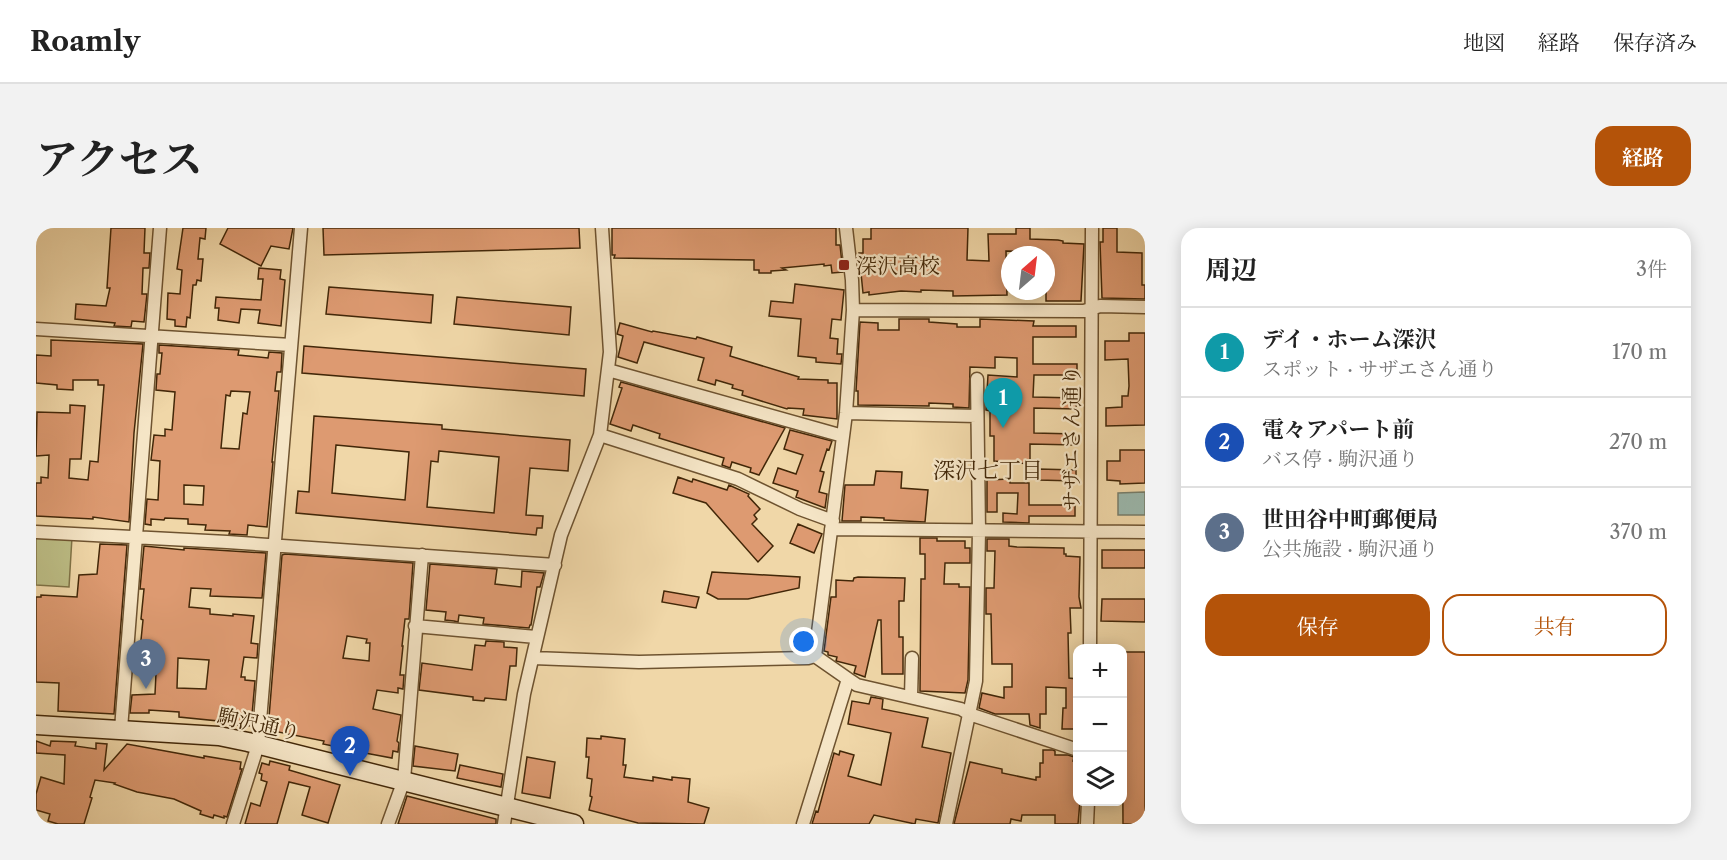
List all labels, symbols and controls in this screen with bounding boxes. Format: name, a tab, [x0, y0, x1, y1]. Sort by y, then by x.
text: Roamly	[30, 24, 140, 58]
text: 地図	[1463, 30, 1505, 55]
text: 経路	[1538, 30, 1580, 55]
text: 保存済み	[1613, 30, 1697, 55]
button: 経路	[1595, 126, 1691, 186]
text: アクセス	[36, 133, 203, 185]
north arrow	[1001, 246, 1055, 300]
place label: 深沢高校	[856, 253, 940, 278]
text: 周辺	[1205, 254, 1257, 286]
text: 3件	[1636, 257, 1667, 281]
marker: 深沢高校	[837, 258, 851, 272]
text: デイ・ホーム深沢	[1262, 326, 1436, 353]
text: 1	[1220, 340, 1229, 364]
text: 170 m	[1612, 340, 1667, 364]
text: スポット · サザエさん通り	[1262, 357, 1497, 381]
street label: サザエさん通り	[1059, 365, 1084, 511]
pin: 1	[984, 378, 1022, 428]
text: 電々アパート前	[1262, 416, 1414, 443]
text: 2	[1219, 430, 1230, 454]
text: 270 m	[1609, 430, 1667, 454]
text: バス停 · 駒沢通り	[1262, 447, 1418, 471]
district label: 深沢七丁目	[933, 457, 1043, 484]
text: 世田谷中町郵便局	[1262, 506, 1438, 533]
text: 3	[1219, 520, 1230, 544]
text: 370 m	[1610, 520, 1667, 544]
text: 公共施設 · 駒沢通り	[1262, 537, 1438, 561]
button: 保存	[1205, 594, 1430, 656]
button: 共有	[1442, 594, 1667, 656]
your location	[789, 627, 818, 656]
pin: 3	[126, 640, 166, 689]
map controls	[1073, 644, 1127, 806]
button: +	[1073, 644, 1127, 698]
button: −	[1073, 698, 1127, 752]
street label: 駒沢通り	[215, 703, 303, 745]
pin: 2	[330, 726, 370, 776]
button: layers	[1073, 752, 1127, 806]

